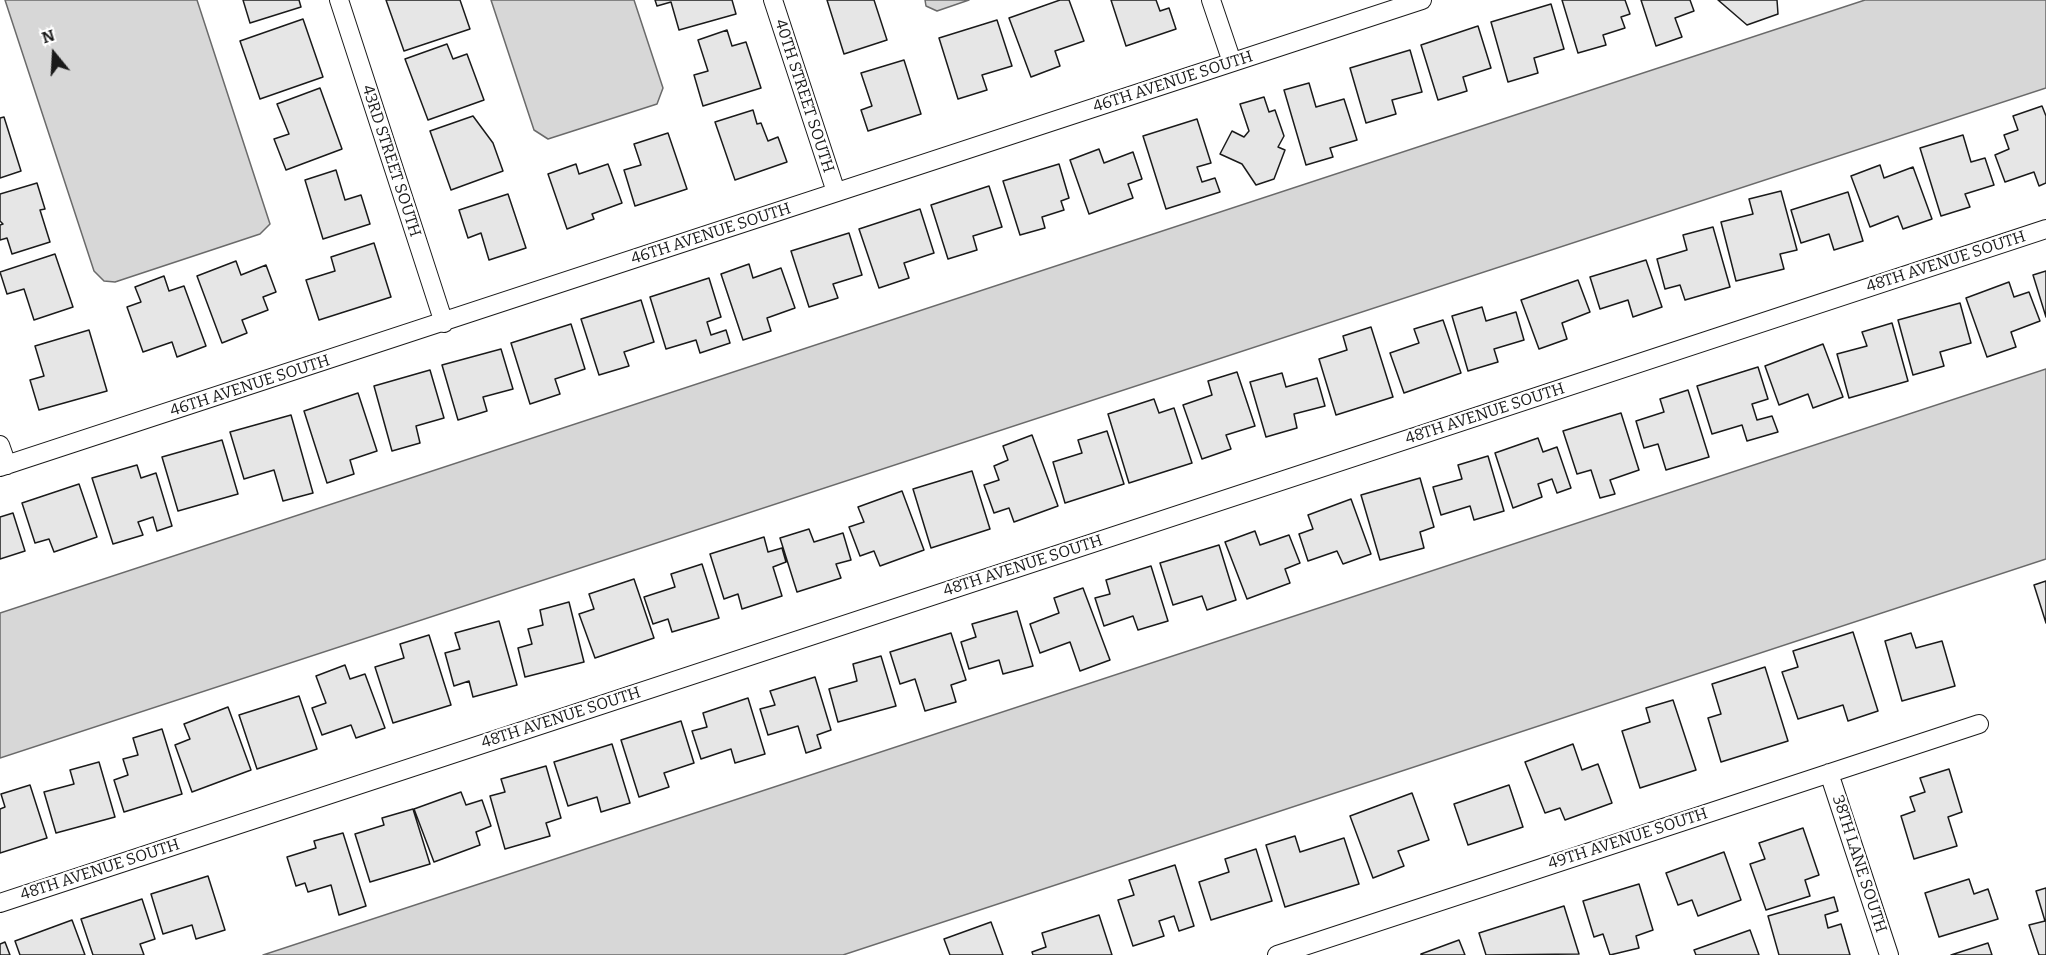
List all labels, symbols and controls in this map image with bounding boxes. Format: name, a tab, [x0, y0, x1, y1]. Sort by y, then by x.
street label: 40TH STREET SOUTH	[770, 17, 838, 175]
north arrow	[24, 24, 84, 84]
text: N	[39, 25, 57, 47]
street label: 46TH AVENUE SOUTH	[1091, 47, 1255, 117]
street label: 43RD STREET SOUTH	[357, 83, 425, 239]
street label: 46TH AVENUE SOUTH	[629, 199, 793, 269]
street label: 48TH AVENUE SOUTH	[1864, 227, 2028, 297]
street label: 46TH AVENUE SOUTH	[168, 351, 332, 421]
street label: 48TH AVENUE SOUTH	[1403, 379, 1567, 449]
street label: 48TH AVENUE SOUTH	[941, 531, 1105, 601]
street label: 48TH AVENUE SOUTH	[479, 683, 643, 753]
street label: 38TH LANE SOUTH	[1828, 793, 1890, 935]
street label: 49TH AVENUE SOUTH	[1546, 804, 1710, 874]
street label: 48TH AVENUE SOUTH	[18, 835, 182, 905]

